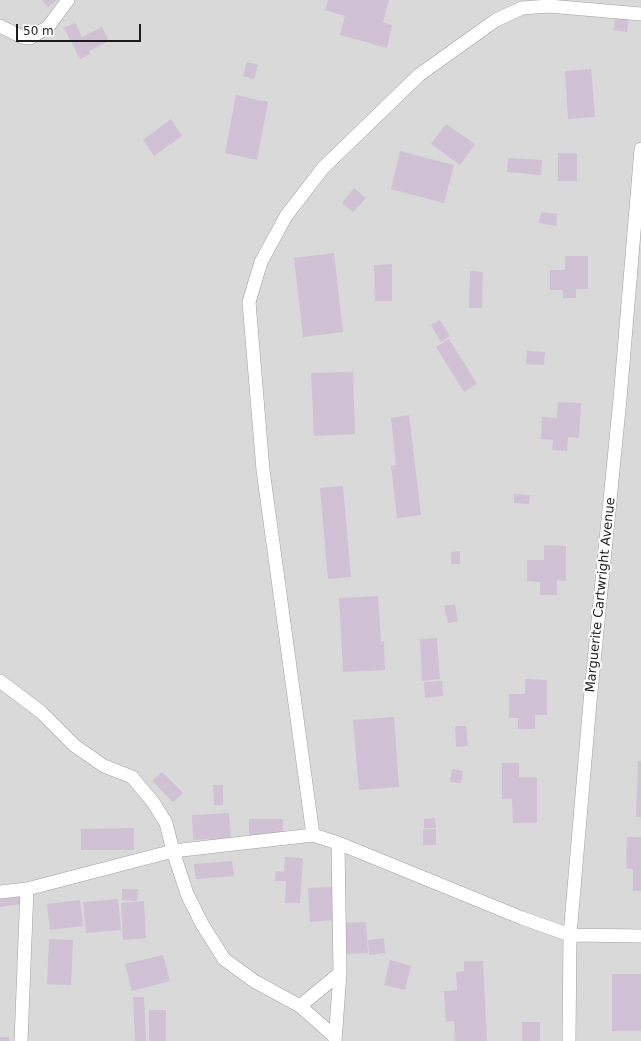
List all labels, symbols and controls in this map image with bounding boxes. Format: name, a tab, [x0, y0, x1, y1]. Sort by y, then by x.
scale bar	[18, 16, 143, 42]
text: 50 m	[23, 24, 54, 38]
street label: Marguerite Cartwright Avenue	[583, 497, 619, 693]

